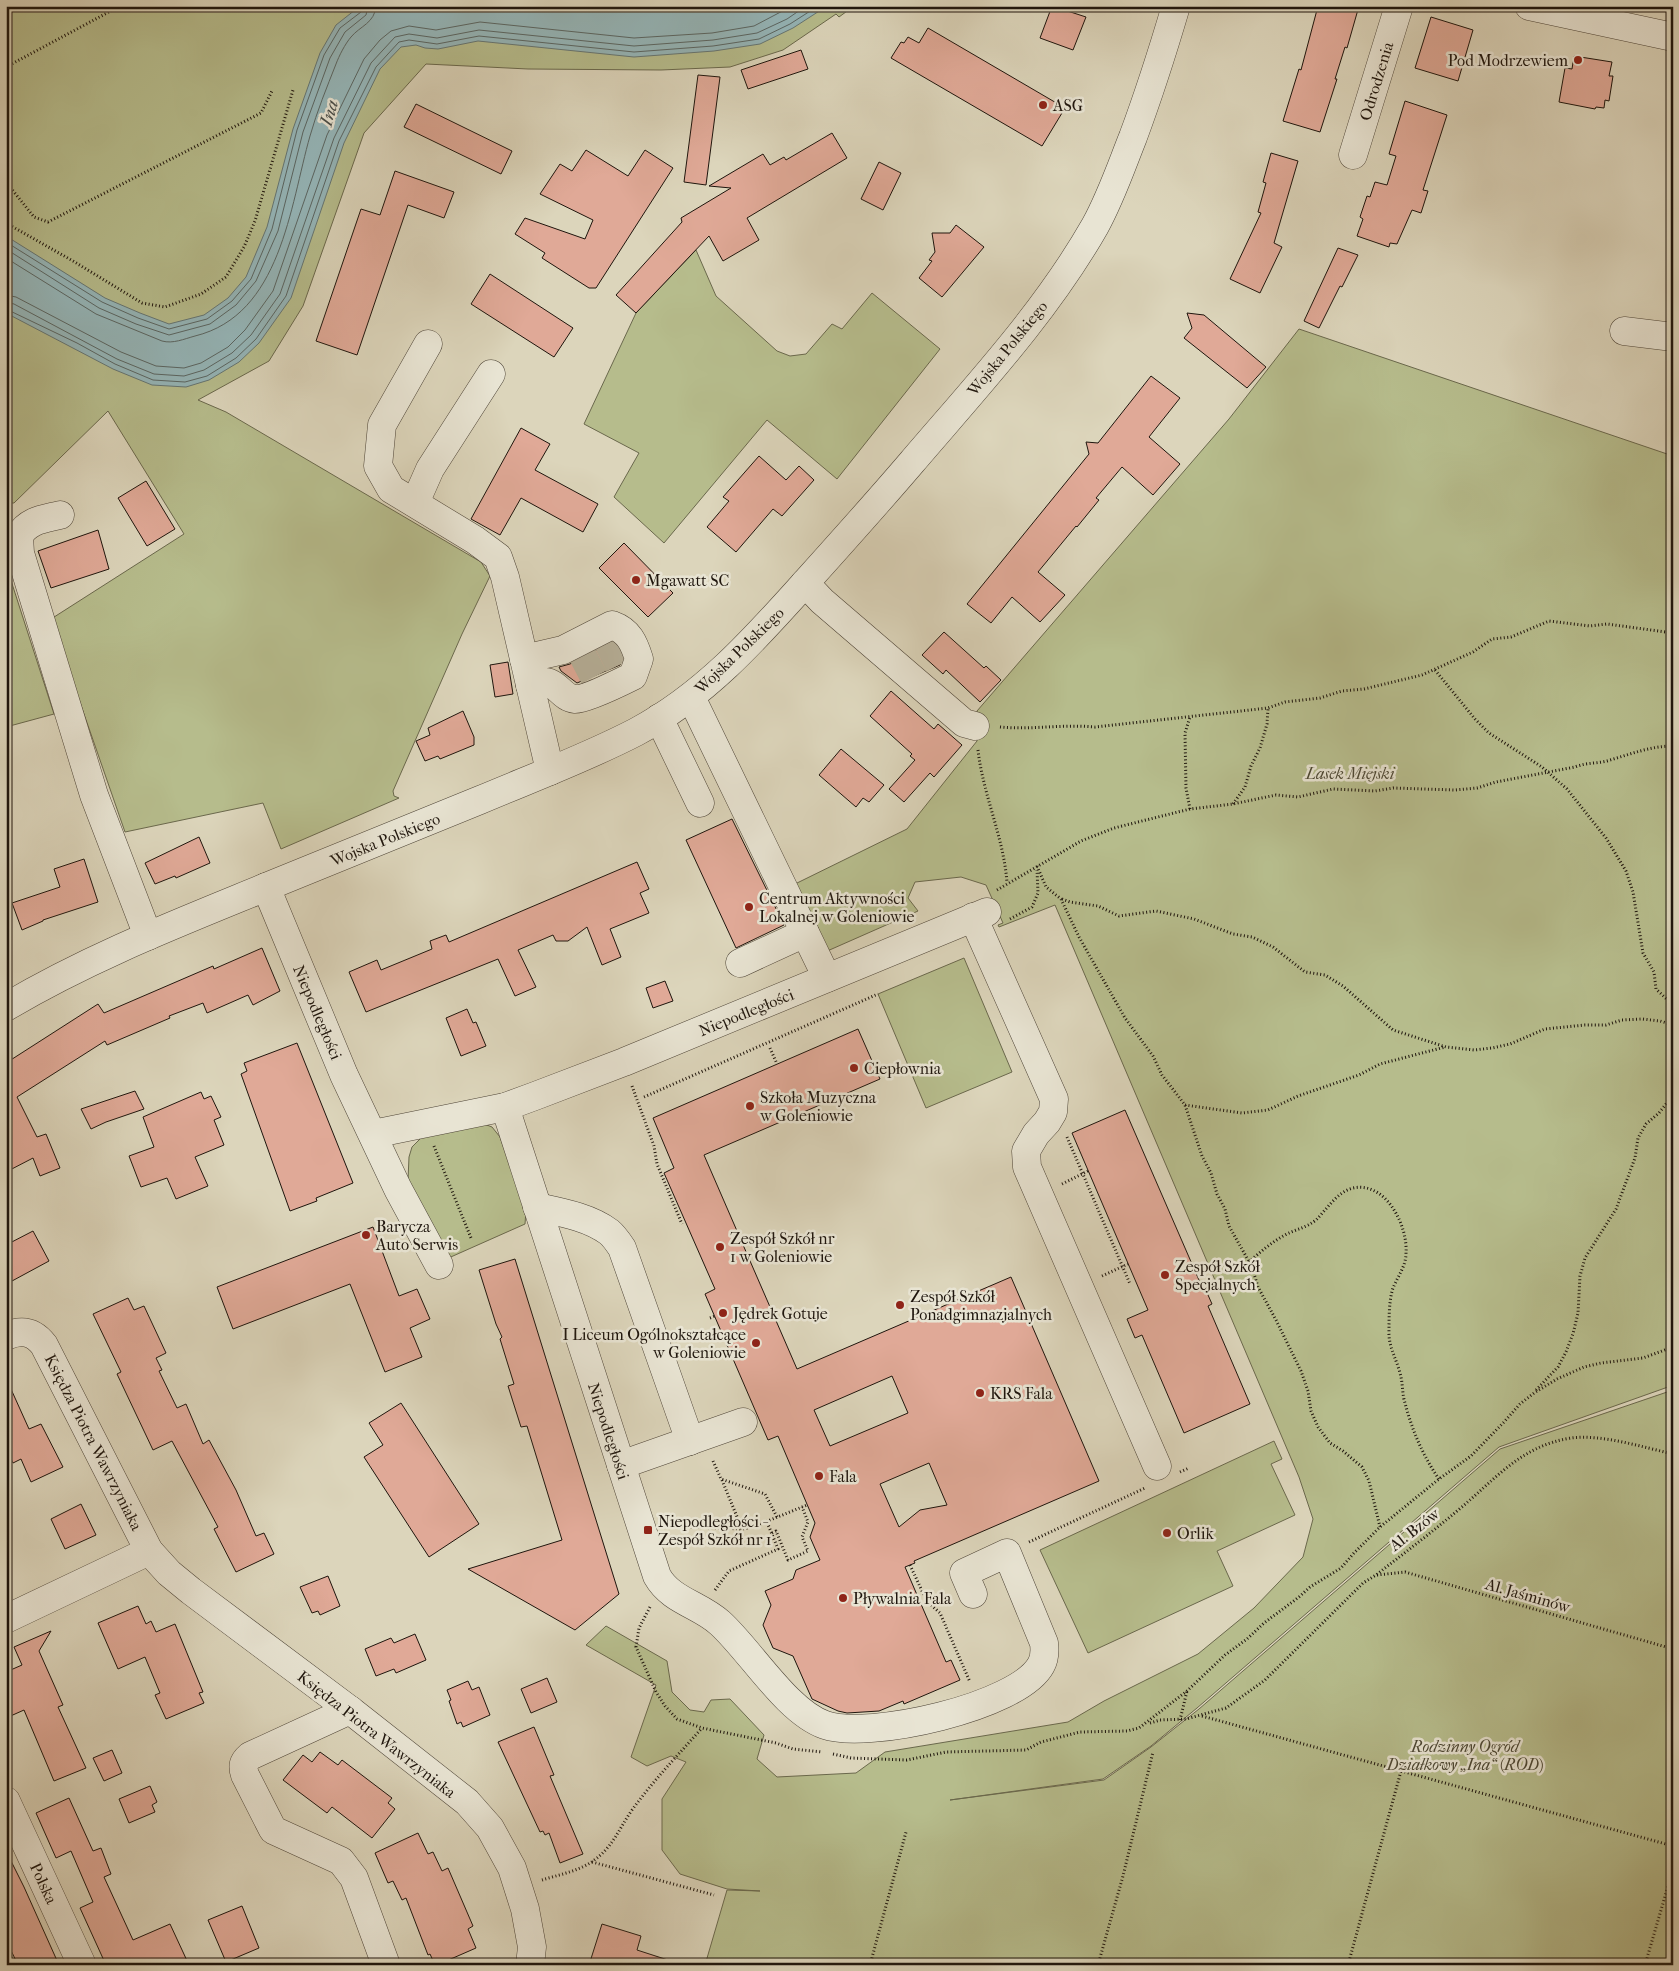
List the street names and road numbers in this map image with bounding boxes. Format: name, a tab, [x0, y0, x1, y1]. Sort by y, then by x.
street label: Odrodzenia	[1356, 39, 1398, 123]
street label: Wojska Polskiego	[963, 297, 1051, 400]
street label: Wojska Polskiego	[690, 603, 788, 698]
street label: Wojska Polskiego	[327, 809, 443, 871]
street label: Niepodległości	[289, 962, 346, 1063]
street label: Niepodległości	[696, 985, 797, 1040]
street label: Księdza Piotra Wawrzyniaka	[41, 1351, 147, 1534]
street label: Niepodległości	[584, 1380, 633, 1482]
street label: Al. Bzów	[1385, 1503, 1444, 1556]
street label: Al. Jaśminów	[1482, 1574, 1573, 1617]
street label: Księdza Piotra Wawrzyniaka	[294, 1667, 460, 1802]
street label: Polska	[26, 1860, 62, 1907]

